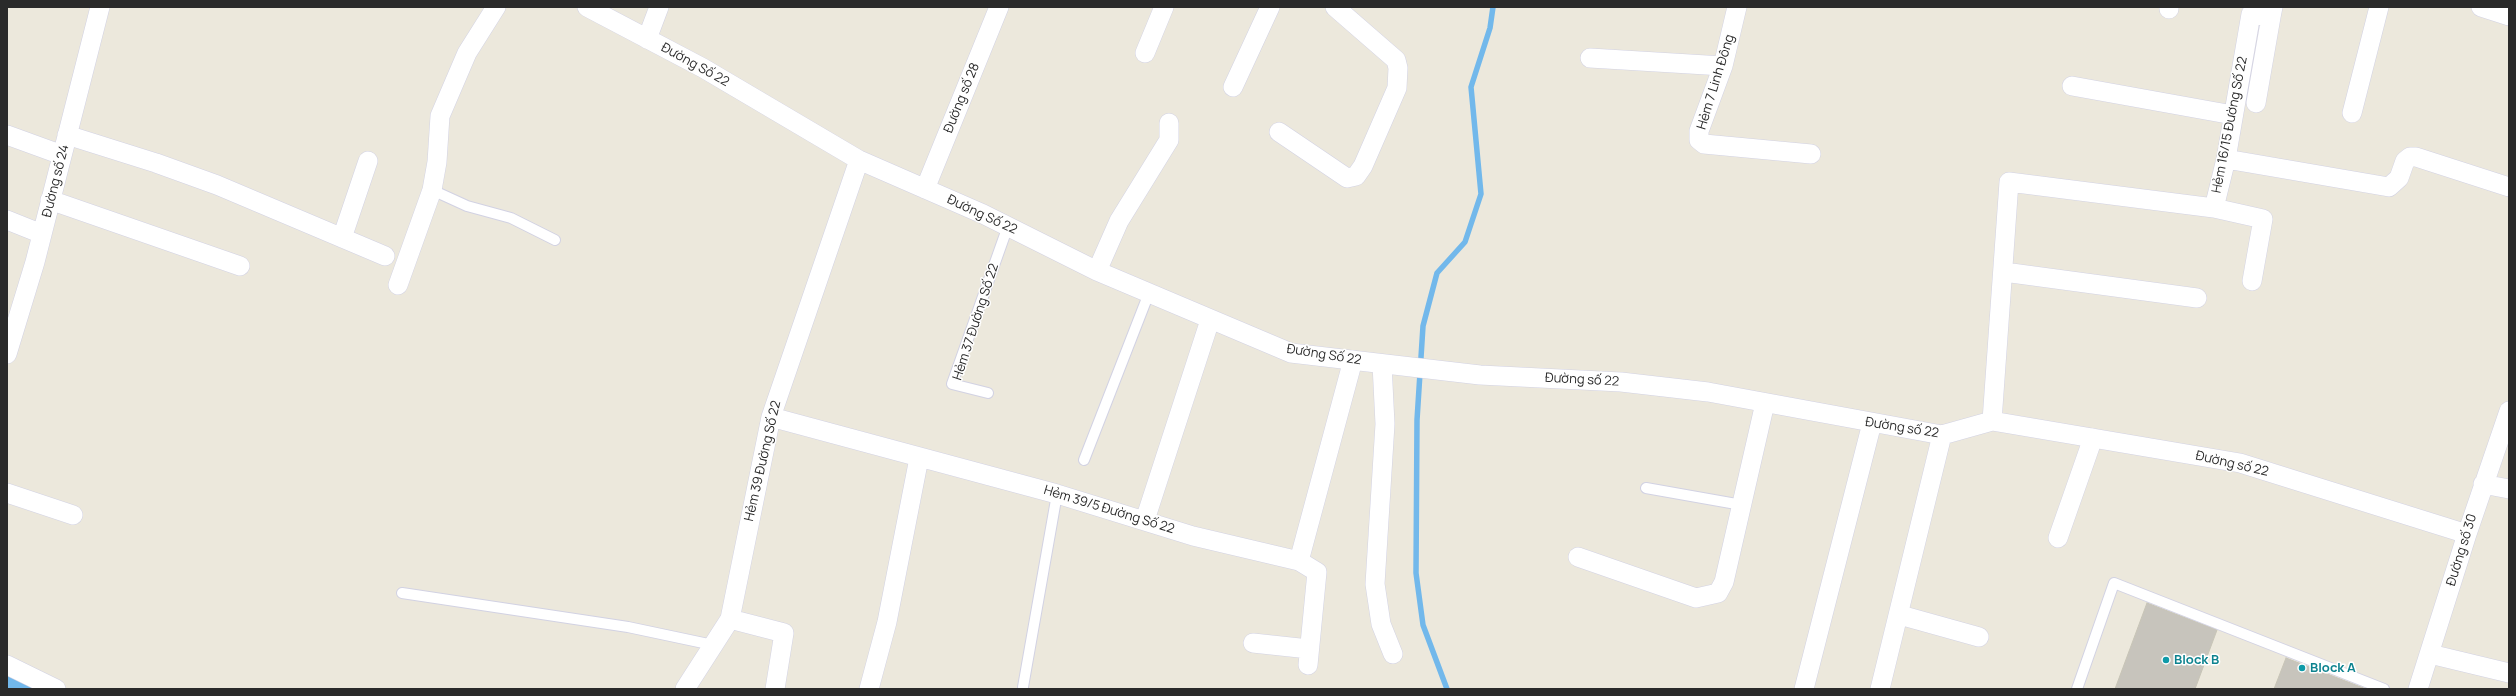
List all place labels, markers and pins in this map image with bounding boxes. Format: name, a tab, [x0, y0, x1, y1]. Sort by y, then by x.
place label: Block B	[2174, 652, 2219, 668]
marker: Block B	[2161, 655, 2171, 665]
place label: Block A	[2310, 660, 2356, 676]
marker: Block A	[2297, 663, 2307, 673]

